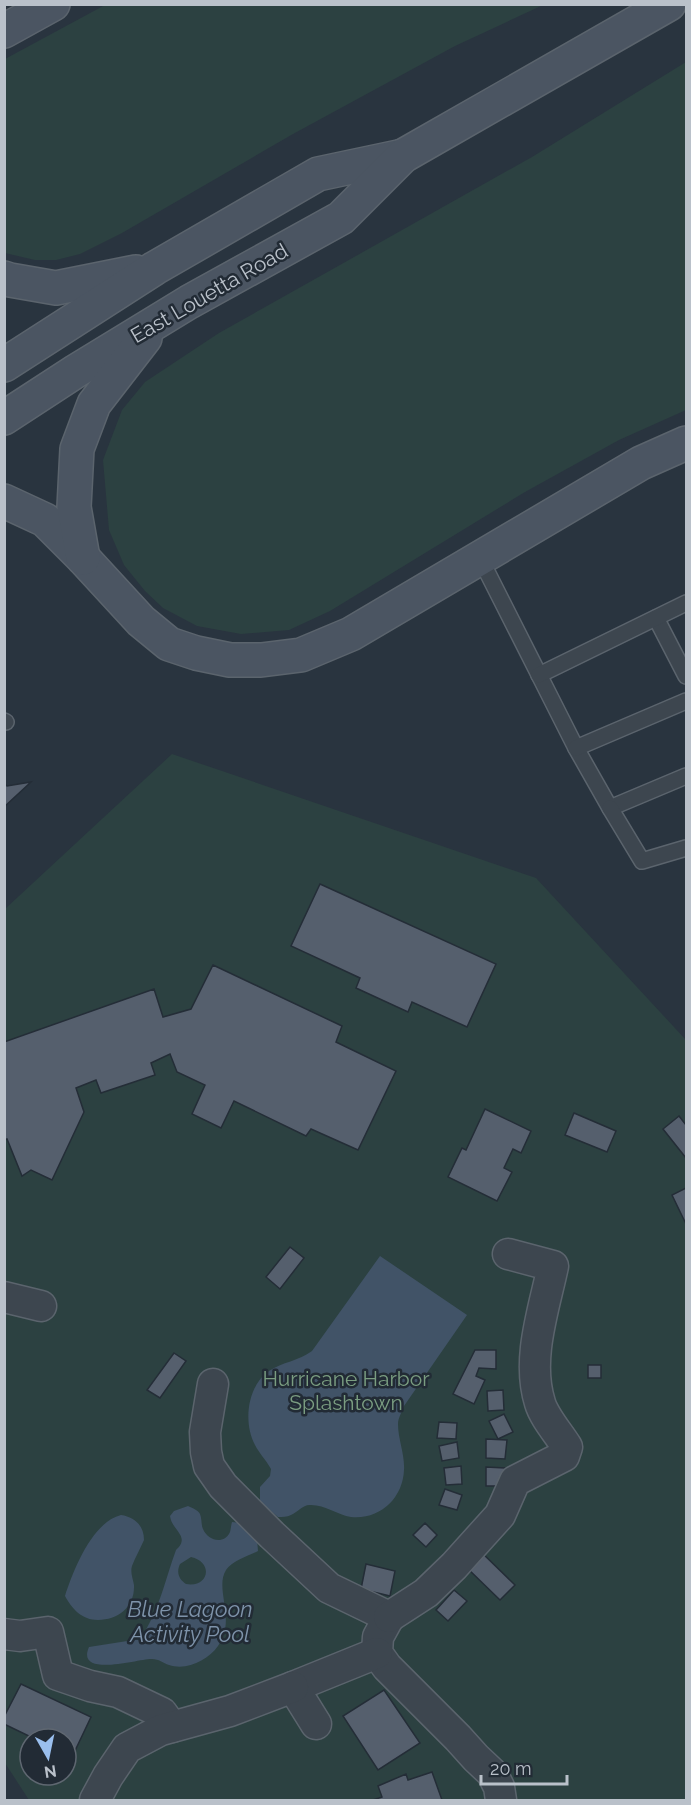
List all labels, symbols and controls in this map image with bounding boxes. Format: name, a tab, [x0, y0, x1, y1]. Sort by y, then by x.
street label: East Louetta Road	[126, 238, 292, 348]
park label: Hurricane Harbor Splashtown	[262, 1366, 430, 1415]
water label: Blue Lagoon Activity Pool	[127, 1596, 253, 1647]
north arrow	[18, 1727, 78, 1787]
scale bar	[481, 1748, 566, 1786]
text: 20 m	[490, 1758, 532, 1779]
text: N	[43, 1761, 58, 1782]

